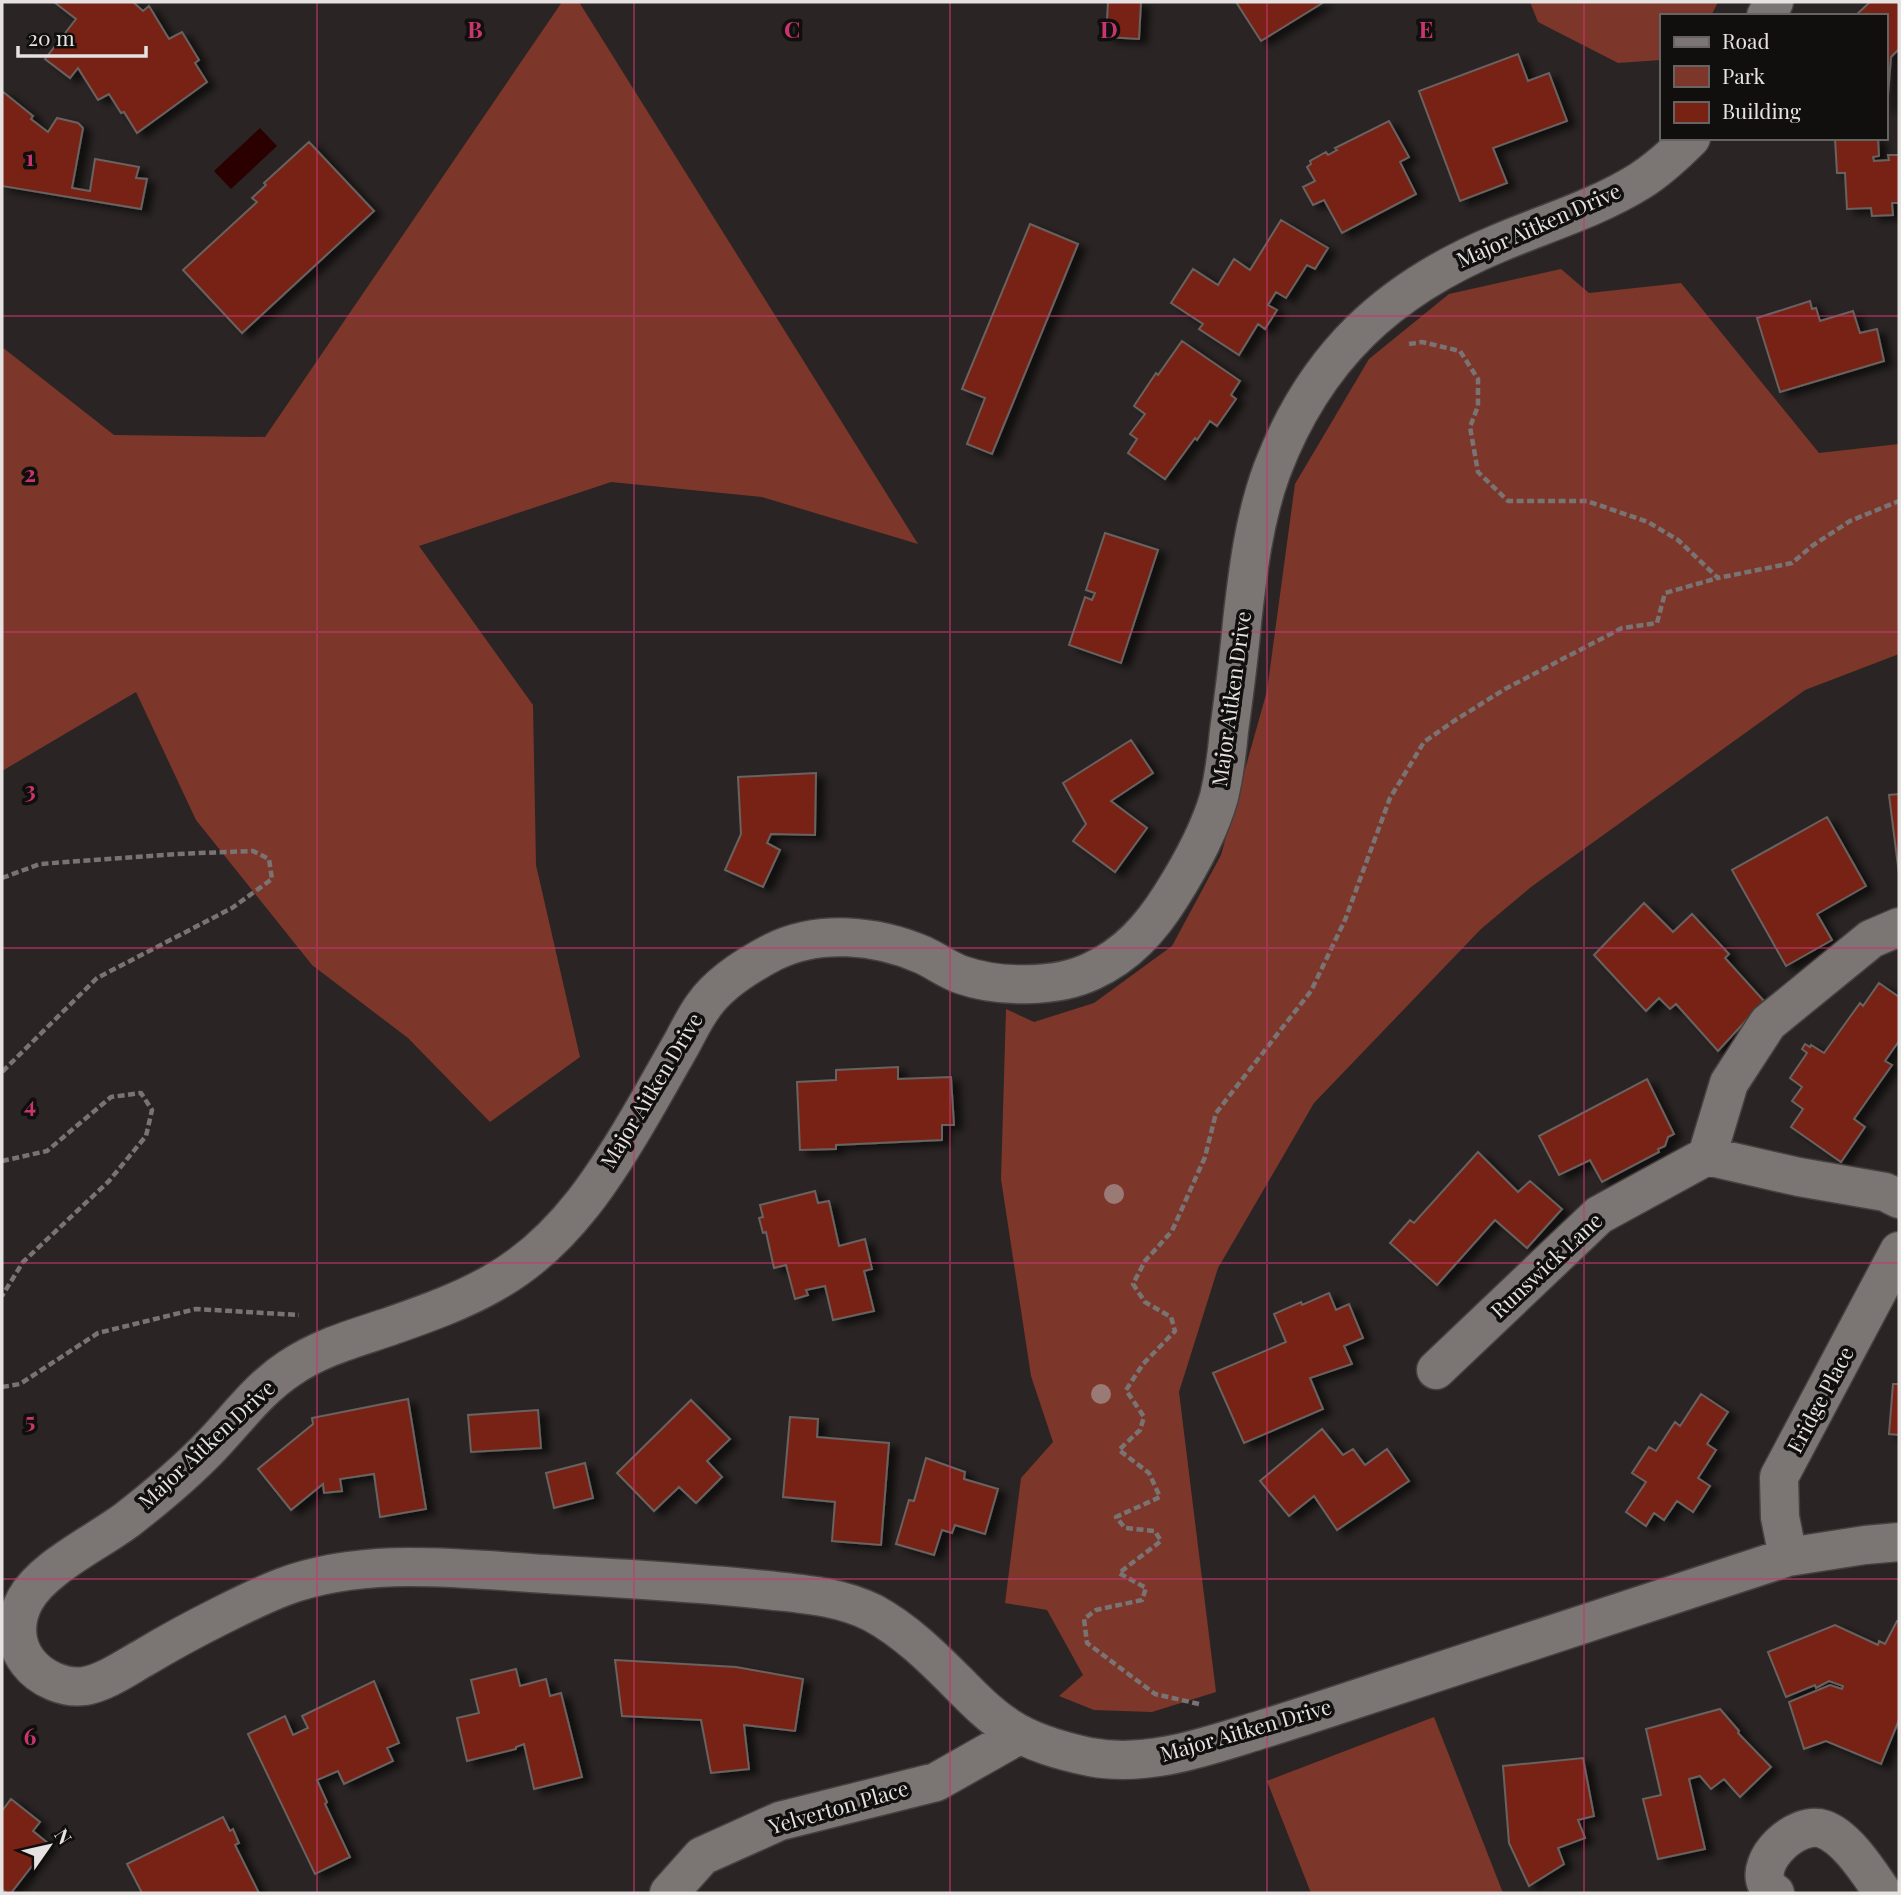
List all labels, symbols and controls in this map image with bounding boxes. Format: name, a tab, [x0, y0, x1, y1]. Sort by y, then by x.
text: B	[467, 13, 483, 44]
text: C	[784, 13, 800, 44]
text: D	[1100, 13, 1118, 44]
text: E	[1419, 13, 1433, 44]
scale bar	[18, 14, 145, 58]
legend	[1660, 14, 1887, 140]
text: 20 m	[28, 23, 75, 51]
text: Road	[1722, 26, 1770, 54]
text: Park	[1722, 61, 1766, 89]
text: Building	[1722, 96, 1801, 124]
text: 1	[26, 141, 35, 172]
street label: Major Aitken Drive	[1452, 175, 1625, 273]
text: 2	[24, 457, 36, 488]
street label: Major Aitken Drive	[1204, 609, 1256, 788]
text: 3	[24, 773, 36, 804]
street label: Major Aitken Drive	[593, 1007, 708, 1173]
text: 4	[24, 1088, 36, 1119]
street label: Runswick Lane	[1484, 1206, 1607, 1323]
street label: Eridge Place	[1779, 1341, 1859, 1457]
street label: Major Aitken Drive	[131, 1373, 280, 1514]
text: 5	[25, 1404, 35, 1435]
street label: Major Aitken Drive	[1157, 1691, 1334, 1767]
text: 6	[24, 1720, 37, 1751]
street label: Yelverton Place	[765, 1773, 911, 1840]
north arrow	[14, 1811, 84, 1881]
text: N	[49, 1823, 79, 1849]

